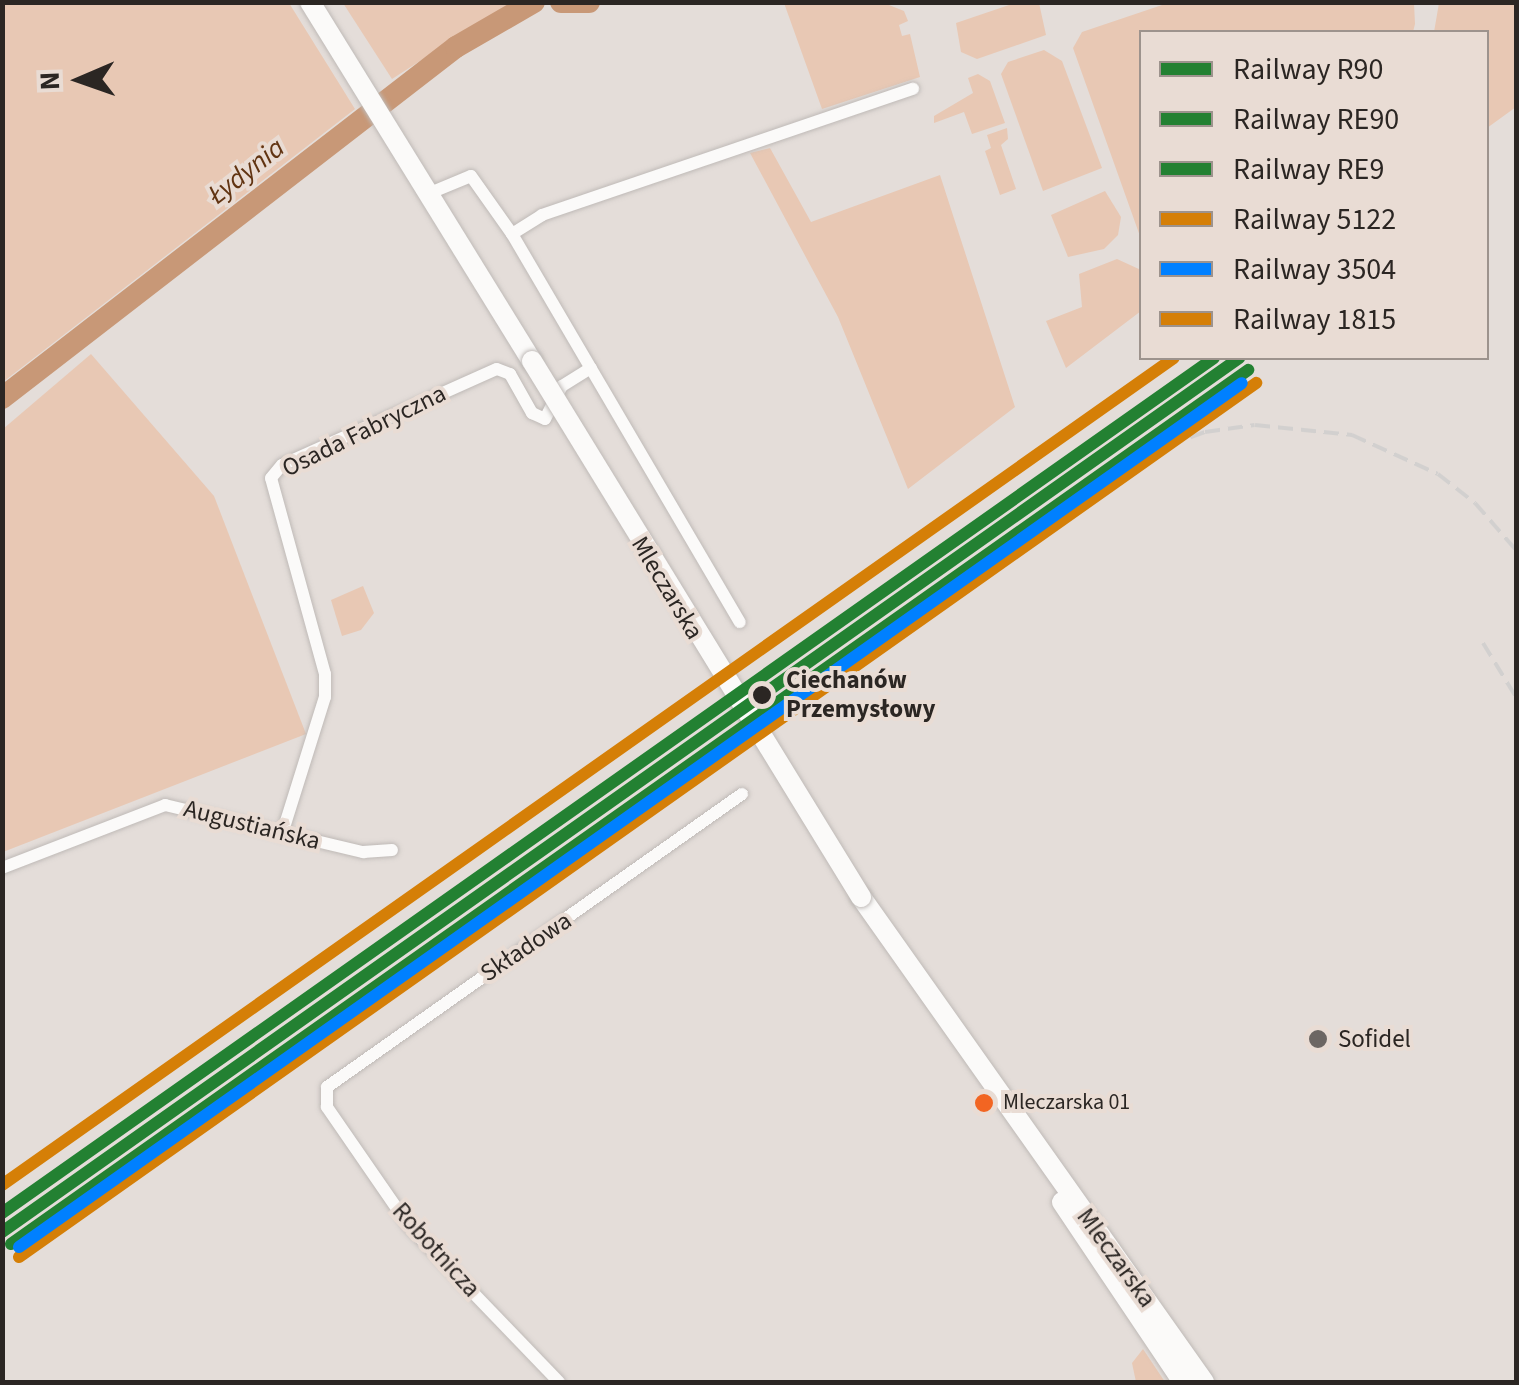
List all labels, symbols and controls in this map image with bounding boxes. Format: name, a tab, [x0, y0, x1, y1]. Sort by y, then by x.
north arrow	[30, 30, 130, 130]
legend	[1139, 30, 1489, 360]
text: Railway R90	[1233, 48, 1383, 91]
text: N	[30, 71, 70, 91]
text: Railway RE90	[1233, 98, 1399, 141]
water label: Łydynia	[201, 131, 291, 211]
text: Railway RE9	[1233, 148, 1384, 191]
text: Railway 5122	[1233, 198, 1396, 241]
text: Railway 3504	[1233, 248, 1396, 291]
text: Railway 1815	[1233, 298, 1396, 341]
street label: Osada Fabryczna	[277, 378, 451, 484]
street label: Mleczarska	[625, 531, 709, 645]
place label: Ciechanów Przemysłowy	[786, 666, 935, 725]
marker: Ciechanów Przemysłowy	[747, 680, 777, 710]
street label: Augustiańska	[181, 794, 323, 856]
street label: Składowa	[475, 906, 577, 988]
place label: Sofidel	[1338, 1024, 1411, 1054]
marker: Sofidel	[1307, 1028, 1329, 1050]
place label: Mleczarska 01	[1003, 1090, 1130, 1116]
marker: Mleczarska 01	[974, 1093, 994, 1113]
street label: Robotnicza	[386, 1197, 486, 1303]
street label: Mleczarska	[1070, 1203, 1162, 1313]

